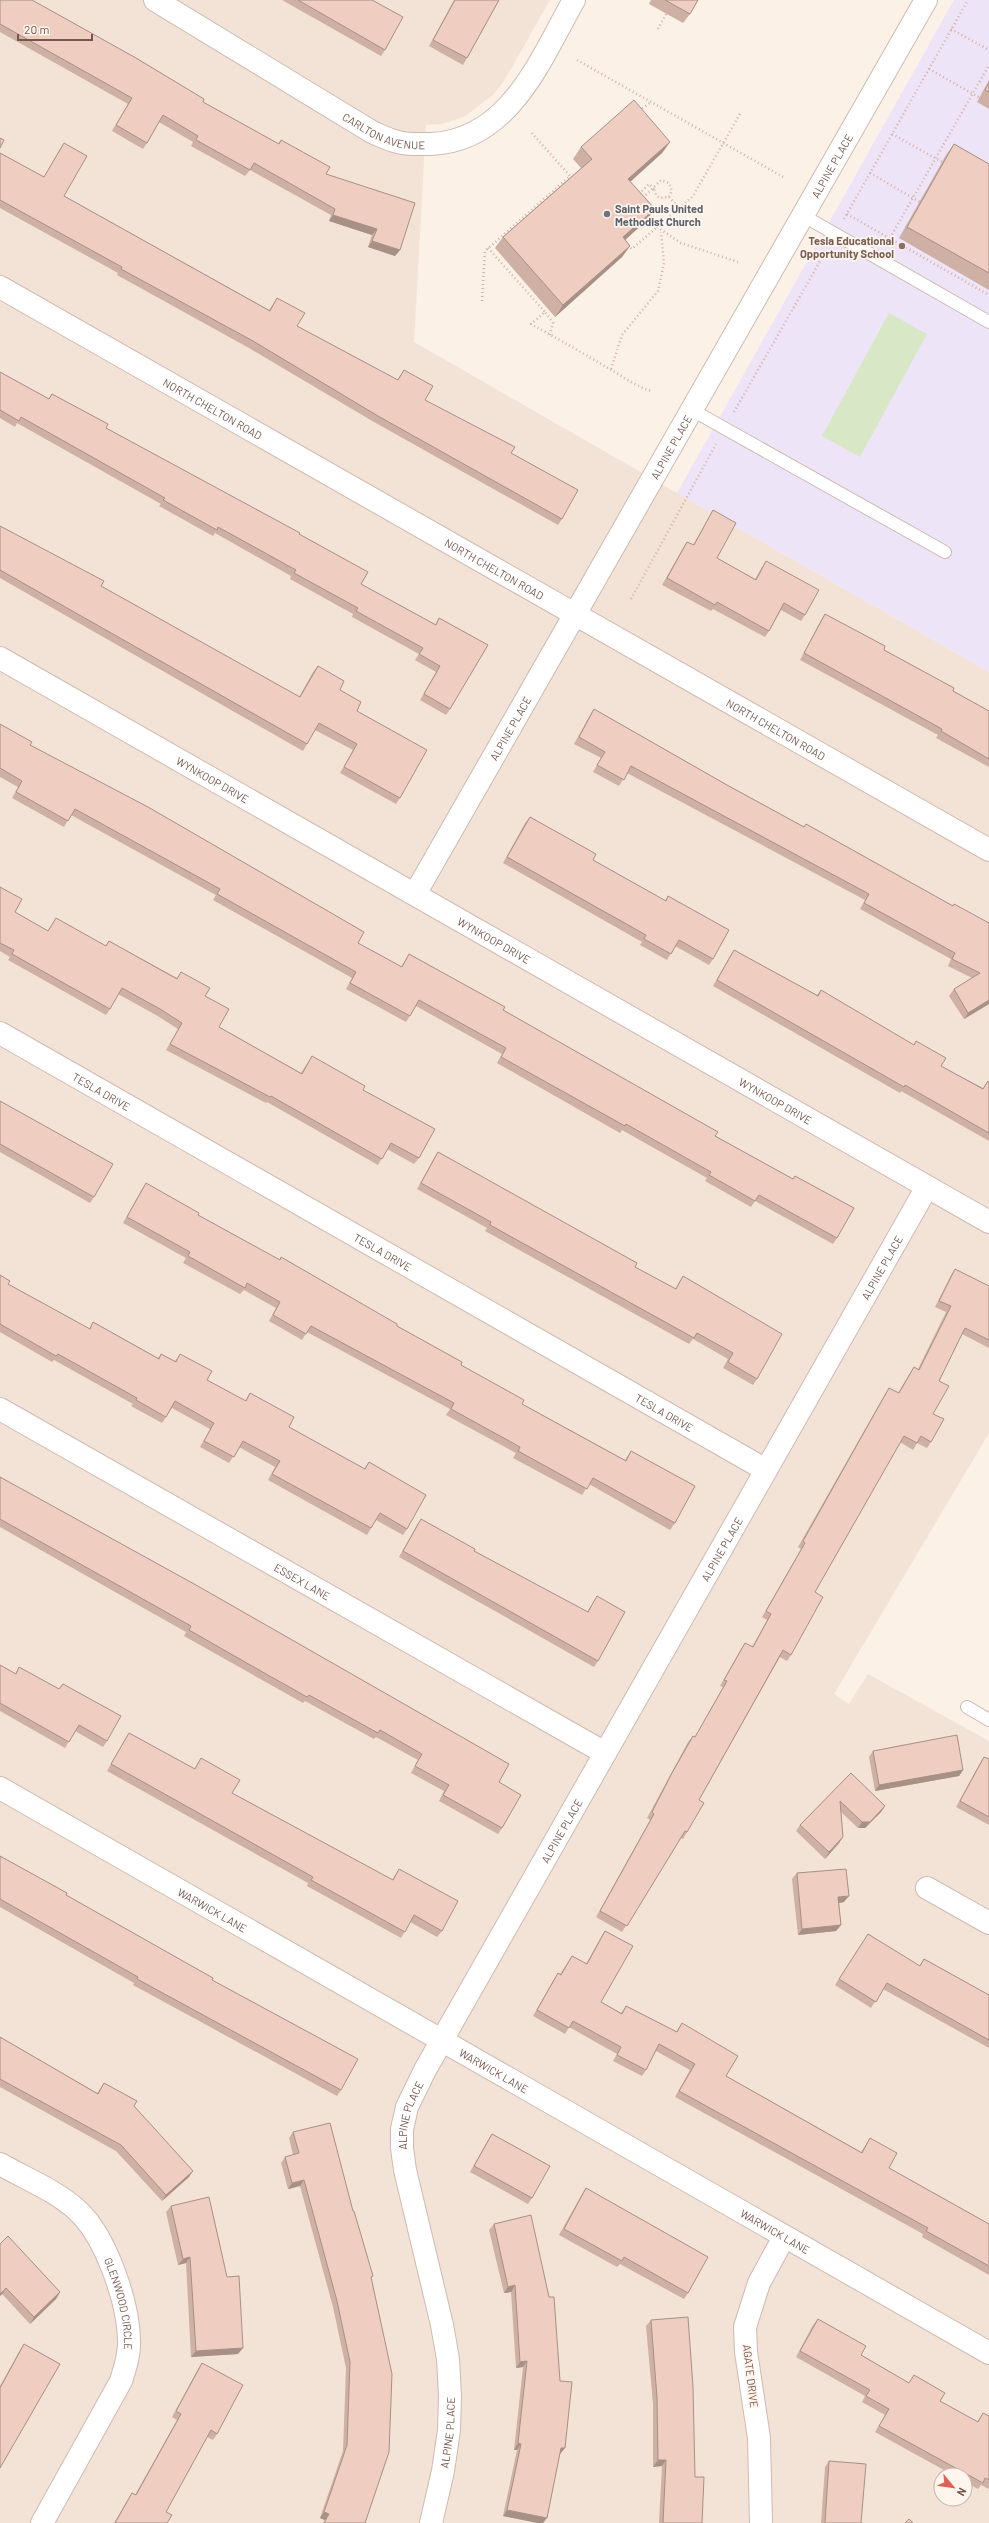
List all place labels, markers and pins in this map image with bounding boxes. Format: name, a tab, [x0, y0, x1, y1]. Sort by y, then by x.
place label: Saint Pauls United Methodist Church	[615, 202, 703, 228]
marker: Saint Pauls United Methodist Church	[602, 209, 612, 219]
place label: Tesla Educational Opportunity School	[800, 234, 894, 260]
marker: Tesla Educational Opportunity School	[897, 241, 907, 251]

